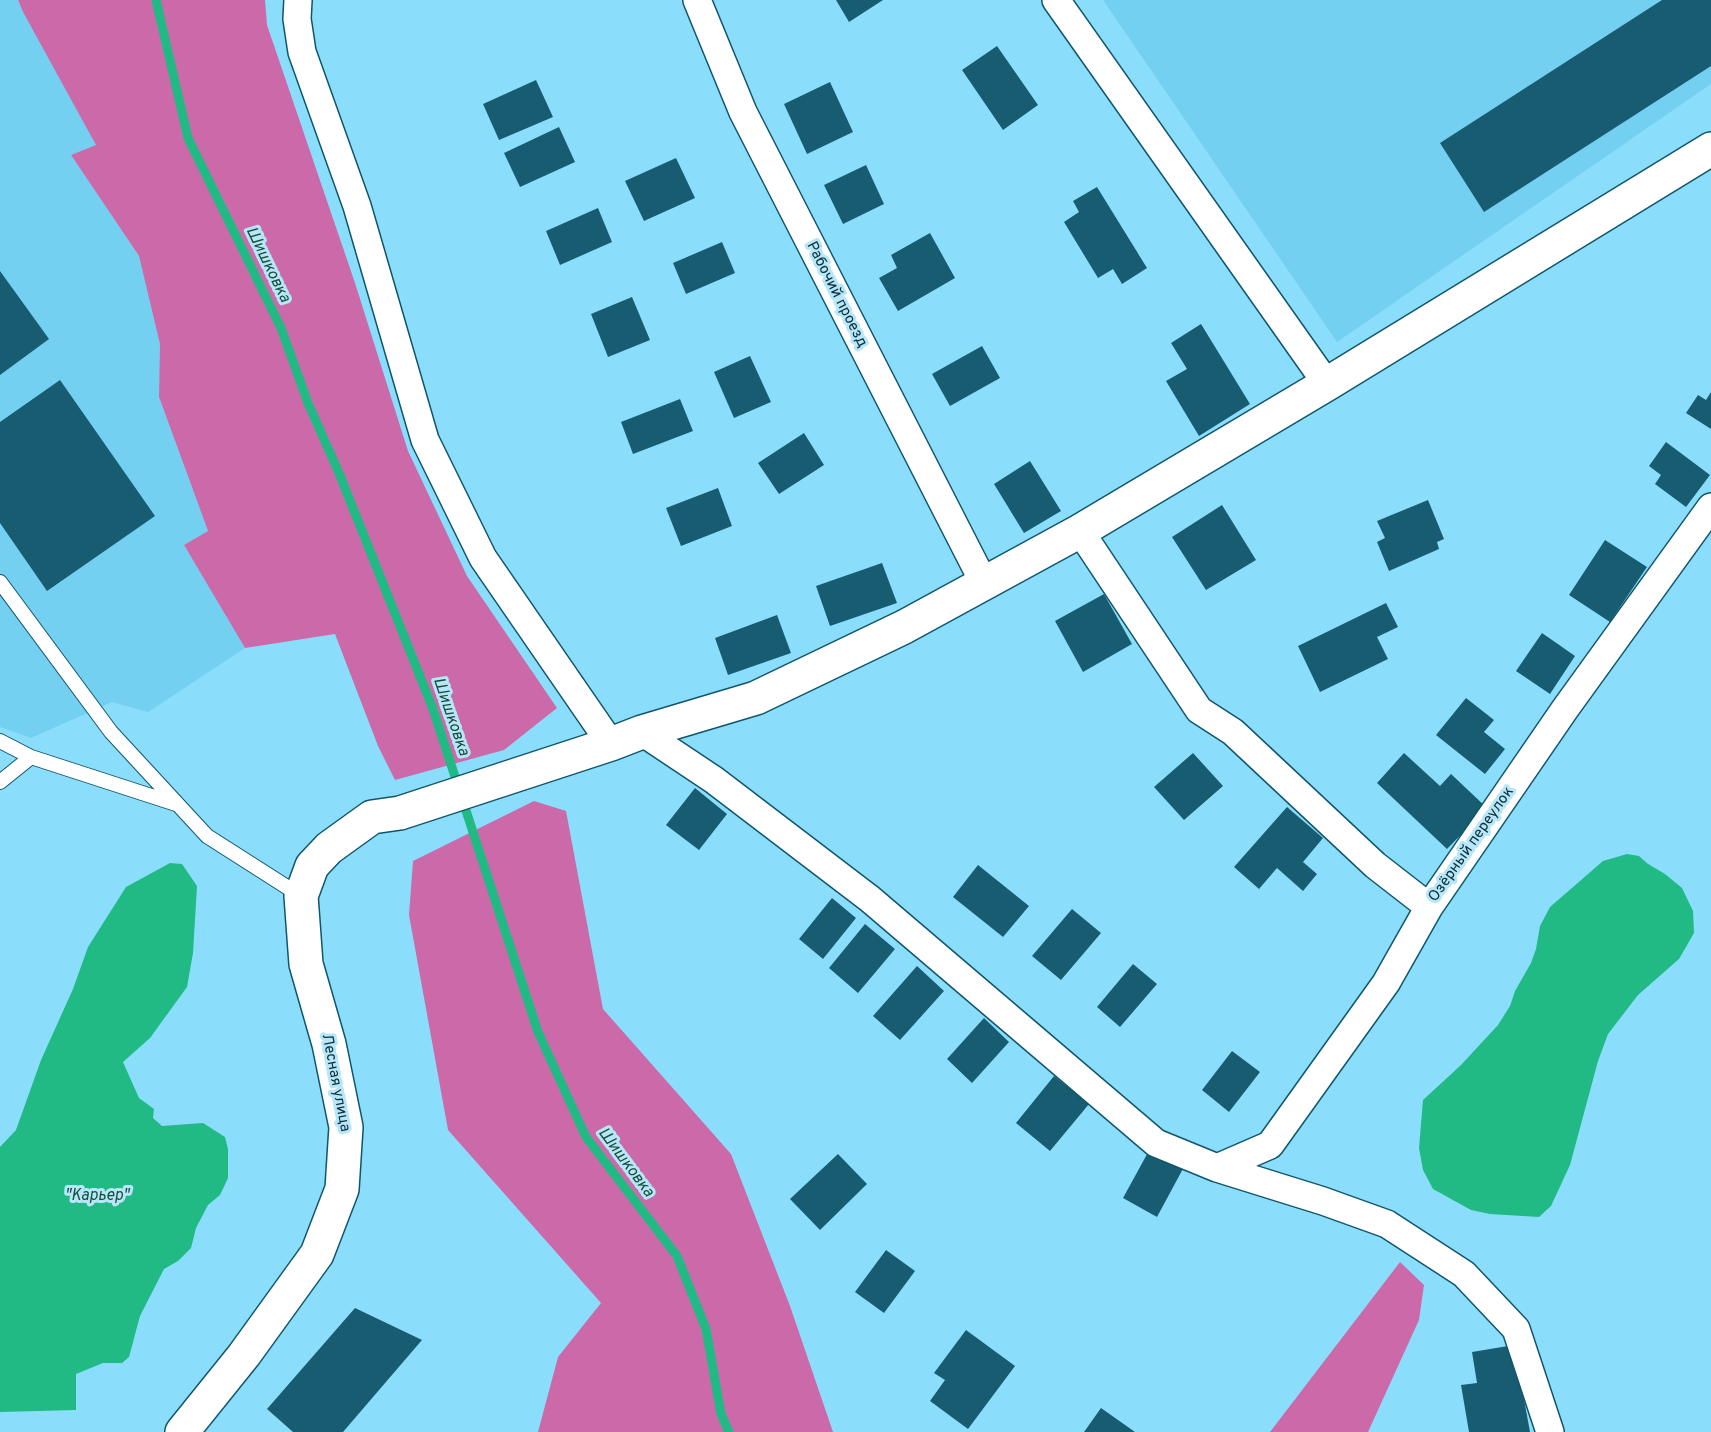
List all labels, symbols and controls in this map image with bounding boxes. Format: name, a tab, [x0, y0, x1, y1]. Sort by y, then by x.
water label: Шишковка	[240, 224, 294, 306]
street label: Рабочий проезд	[802, 239, 870, 351]
water label: Шишковка	[428, 675, 472, 759]
street label: Озёрный переулок	[1425, 784, 1519, 906]
street label: Лесная улица	[317, 1032, 353, 1134]
water label: Шишковка	[593, 1125, 657, 1201]
water label: "Карьер"	[65, 1187, 129, 1207]

